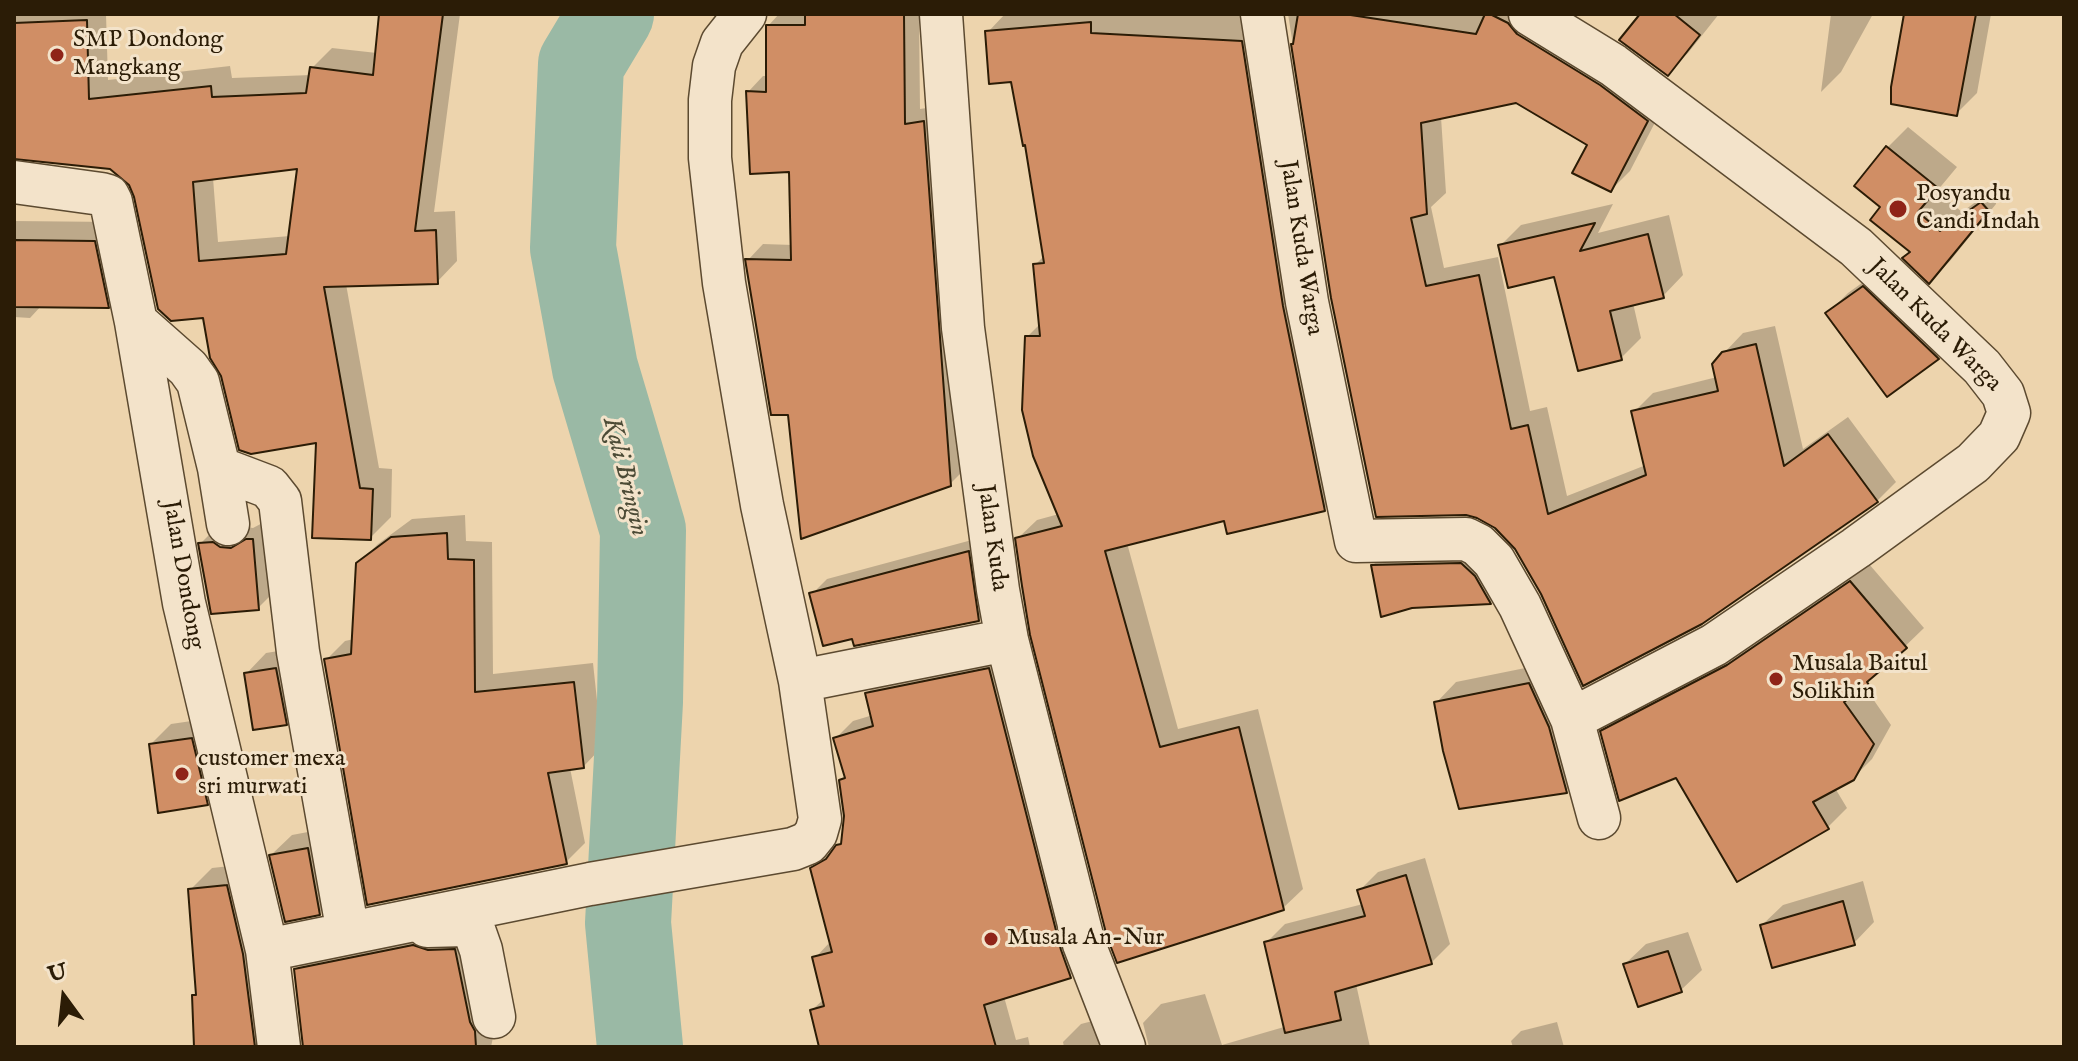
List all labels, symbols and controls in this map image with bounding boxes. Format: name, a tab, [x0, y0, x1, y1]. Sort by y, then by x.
place label: SMP Dondong Mangkang	[73, 27, 223, 83]
marker: SMP Dondong Mangkang	[48, 46, 66, 64]
street label: Jalan Kuda Warga	[1272, 159, 1328, 337]
place label: Posyandu Candi Indah	[1916, 181, 2040, 237]
marker: Posyandu Candi Indah	[1887, 198, 1909, 220]
street label: Jalan Kuda Warga	[1861, 253, 2007, 399]
water label: Kali Bringin	[594, 414, 654, 540]
street label: Jalan Kuda	[969, 483, 1013, 593]
street label: Jalan Dondong	[155, 498, 209, 652]
place label: Musala Baitul Solikhin	[1792, 651, 1928, 707]
marker: Musala Baitul Solikhin	[1767, 670, 1785, 688]
place label: customer mexa sri murwati	[198, 746, 345, 802]
marker: customer mexa sri murwati	[173, 765, 191, 783]
place label: Musala An-Nur	[1007, 925, 1164, 953]
marker: Musala An-Nur	[982, 930, 1000, 948]
north arrow	[24, 957, 104, 1037]
text: U	[45, 958, 70, 990]

